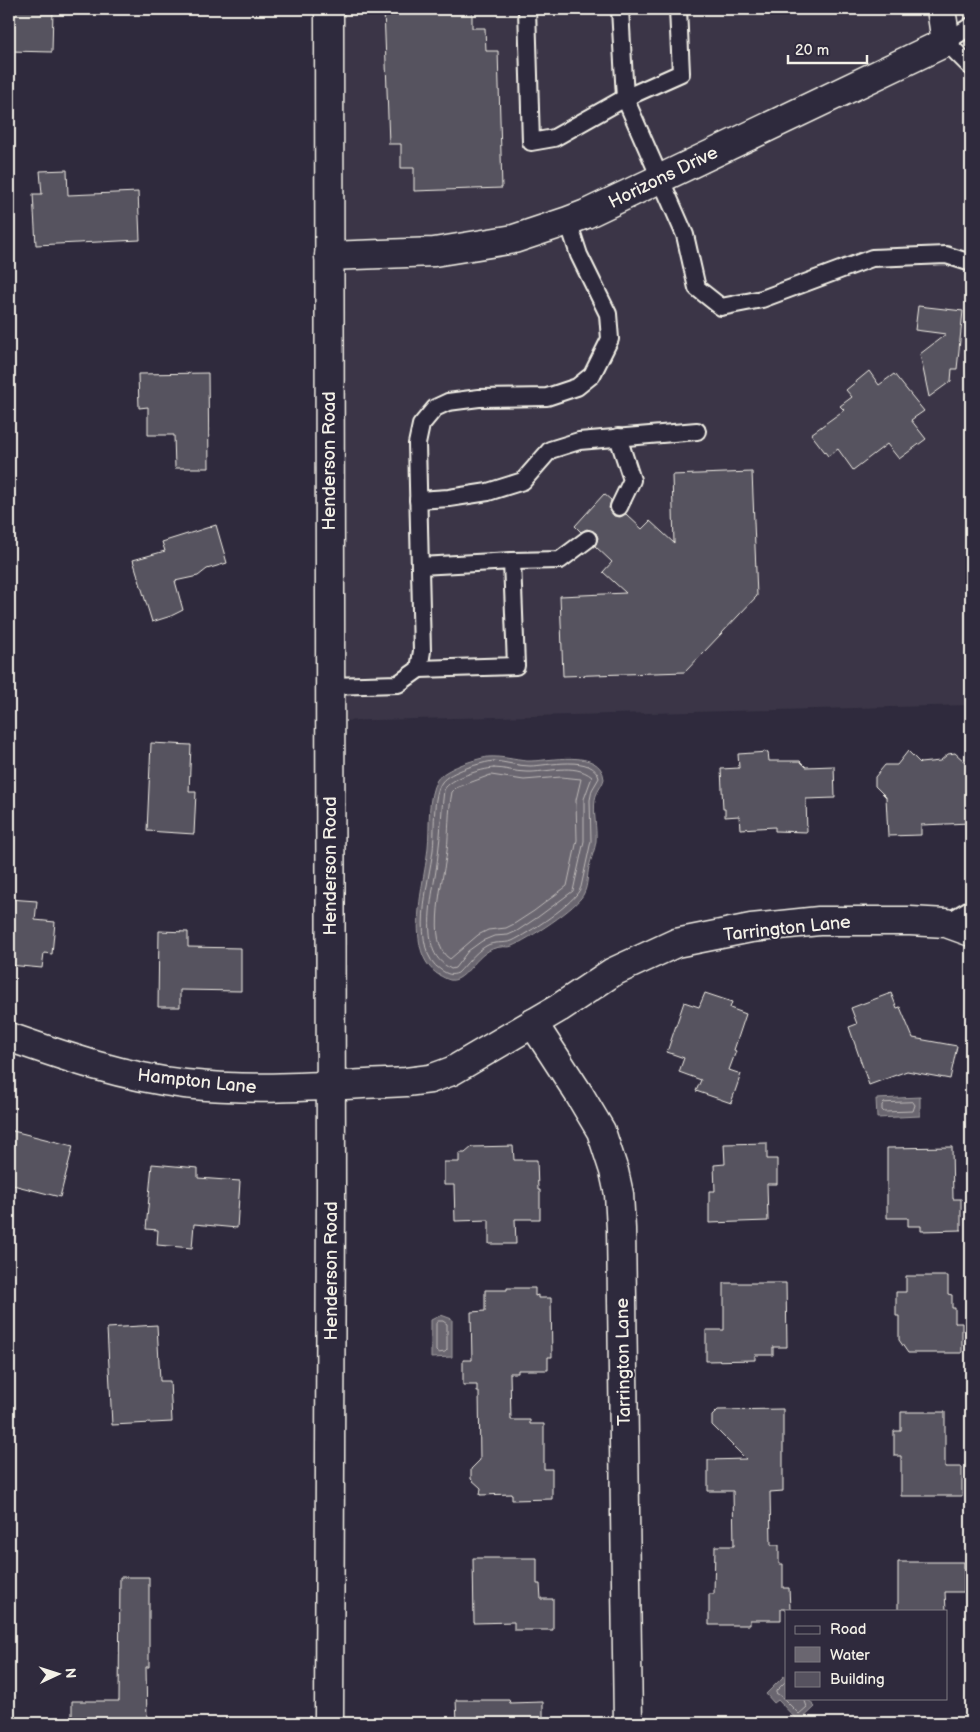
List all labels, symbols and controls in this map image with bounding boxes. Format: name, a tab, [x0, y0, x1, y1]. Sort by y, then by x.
scale bar	[788, 32, 866, 64]
text: 20 m	[795, 41, 829, 60]
street label: Horizons Drive	[605, 142, 722, 213]
street label: Henderson Road	[319, 391, 340, 531]
street label: Henderson Road	[320, 796, 341, 936]
street label: Tarrington Lane	[722, 911, 852, 946]
street label: Hampton Lane	[136, 1065, 258, 1098]
street label: Henderson Road	[321, 1201, 342, 1341]
street label: Tarrington Lane	[612, 1298, 635, 1426]
legend	[785, 1610, 948, 1700]
text: Road	[830, 1620, 866, 1639]
text: Water	[830, 1646, 870, 1665]
north arrow	[32, 1650, 82, 1700]
text: N	[62, 1667, 79, 1679]
text: Building	[830, 1670, 885, 1689]

